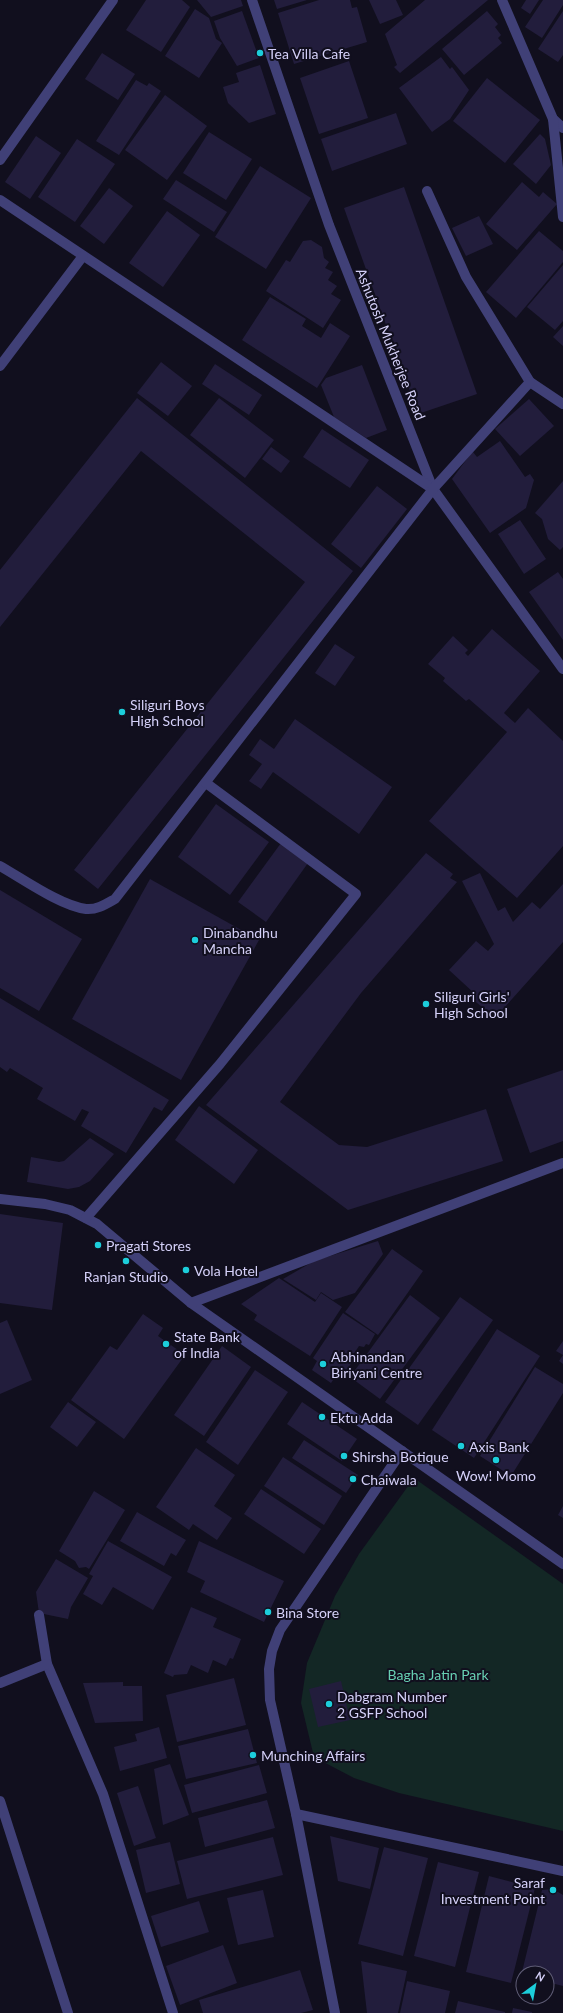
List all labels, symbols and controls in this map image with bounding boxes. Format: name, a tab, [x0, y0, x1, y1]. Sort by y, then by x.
place label: Tea Villa Cafe	[268, 45, 350, 62]
marker: Tea Villa Cafe	[255, 48, 265, 58]
street label: Ashutosh Mukherjee Road	[353, 266, 429, 422]
place label: Siliguri Boys High School	[130, 696, 205, 729]
marker: Siliguri Boys High School	[117, 707, 127, 717]
place label: Dinabandhu Mancha	[203, 924, 278, 957]
marker: Dinabandhu Mancha	[190, 935, 200, 945]
place label: Siliguri Girls' High School	[434, 988, 510, 1021]
marker: Siliguri Girls' High School	[421, 999, 431, 1009]
place label: Pragati Stores	[106, 1237, 191, 1254]
marker: Pragati Stores	[93, 1240, 103, 1250]
marker: Ranjan Studio	[121, 1256, 131, 1266]
place label: Vola Hotel	[194, 1262, 258, 1279]
marker: Vola Hotel	[181, 1265, 191, 1275]
place label: Ranjan Studio	[84, 1268, 168, 1285]
place label: State Bank of India	[174, 1328, 241, 1361]
marker: State Bank of India	[161, 1339, 171, 1349]
place label: Abhinandan Biriyani Centre	[331, 1348, 422, 1381]
marker: Abhinandan Biriyani Centre	[318, 1359, 328, 1369]
place label: Ektu Adda	[330, 1409, 393, 1426]
marker: Ektu Adda	[317, 1412, 327, 1422]
place label: Axis Bank	[469, 1438, 530, 1455]
marker: Axis Bank	[456, 1441, 466, 1451]
place label: Shirsha Botique	[352, 1448, 449, 1465]
marker: Shirsha Botique	[339, 1451, 349, 1461]
marker: Wow! Momo	[491, 1455, 501, 1465]
place label: Wow! Momo	[456, 1467, 536, 1484]
place label: Chaiwala	[361, 1471, 417, 1488]
marker: Chaiwala	[348, 1474, 358, 1484]
place label: Bina Store	[276, 1604, 339, 1621]
marker: Bina Store	[263, 1607, 273, 1617]
park label: Bagha Jatin Park	[388, 1666, 489, 1683]
place label: Dabgram Number 2 GSFP School	[337, 1688, 447, 1721]
marker: Dabgram Number 2 GSFP School	[324, 1699, 334, 1709]
place label: Munching Affairs	[261, 1747, 365, 1764]
marker: Munching Affairs	[248, 1750, 258, 1760]
place label: Saraf Investment Point	[441, 1874, 545, 1907]
marker: Saraf Investment Point	[548, 1885, 558, 1895]
north arrow	[515, 1965, 555, 2005]
text: N	[534, 1968, 548, 1984]

